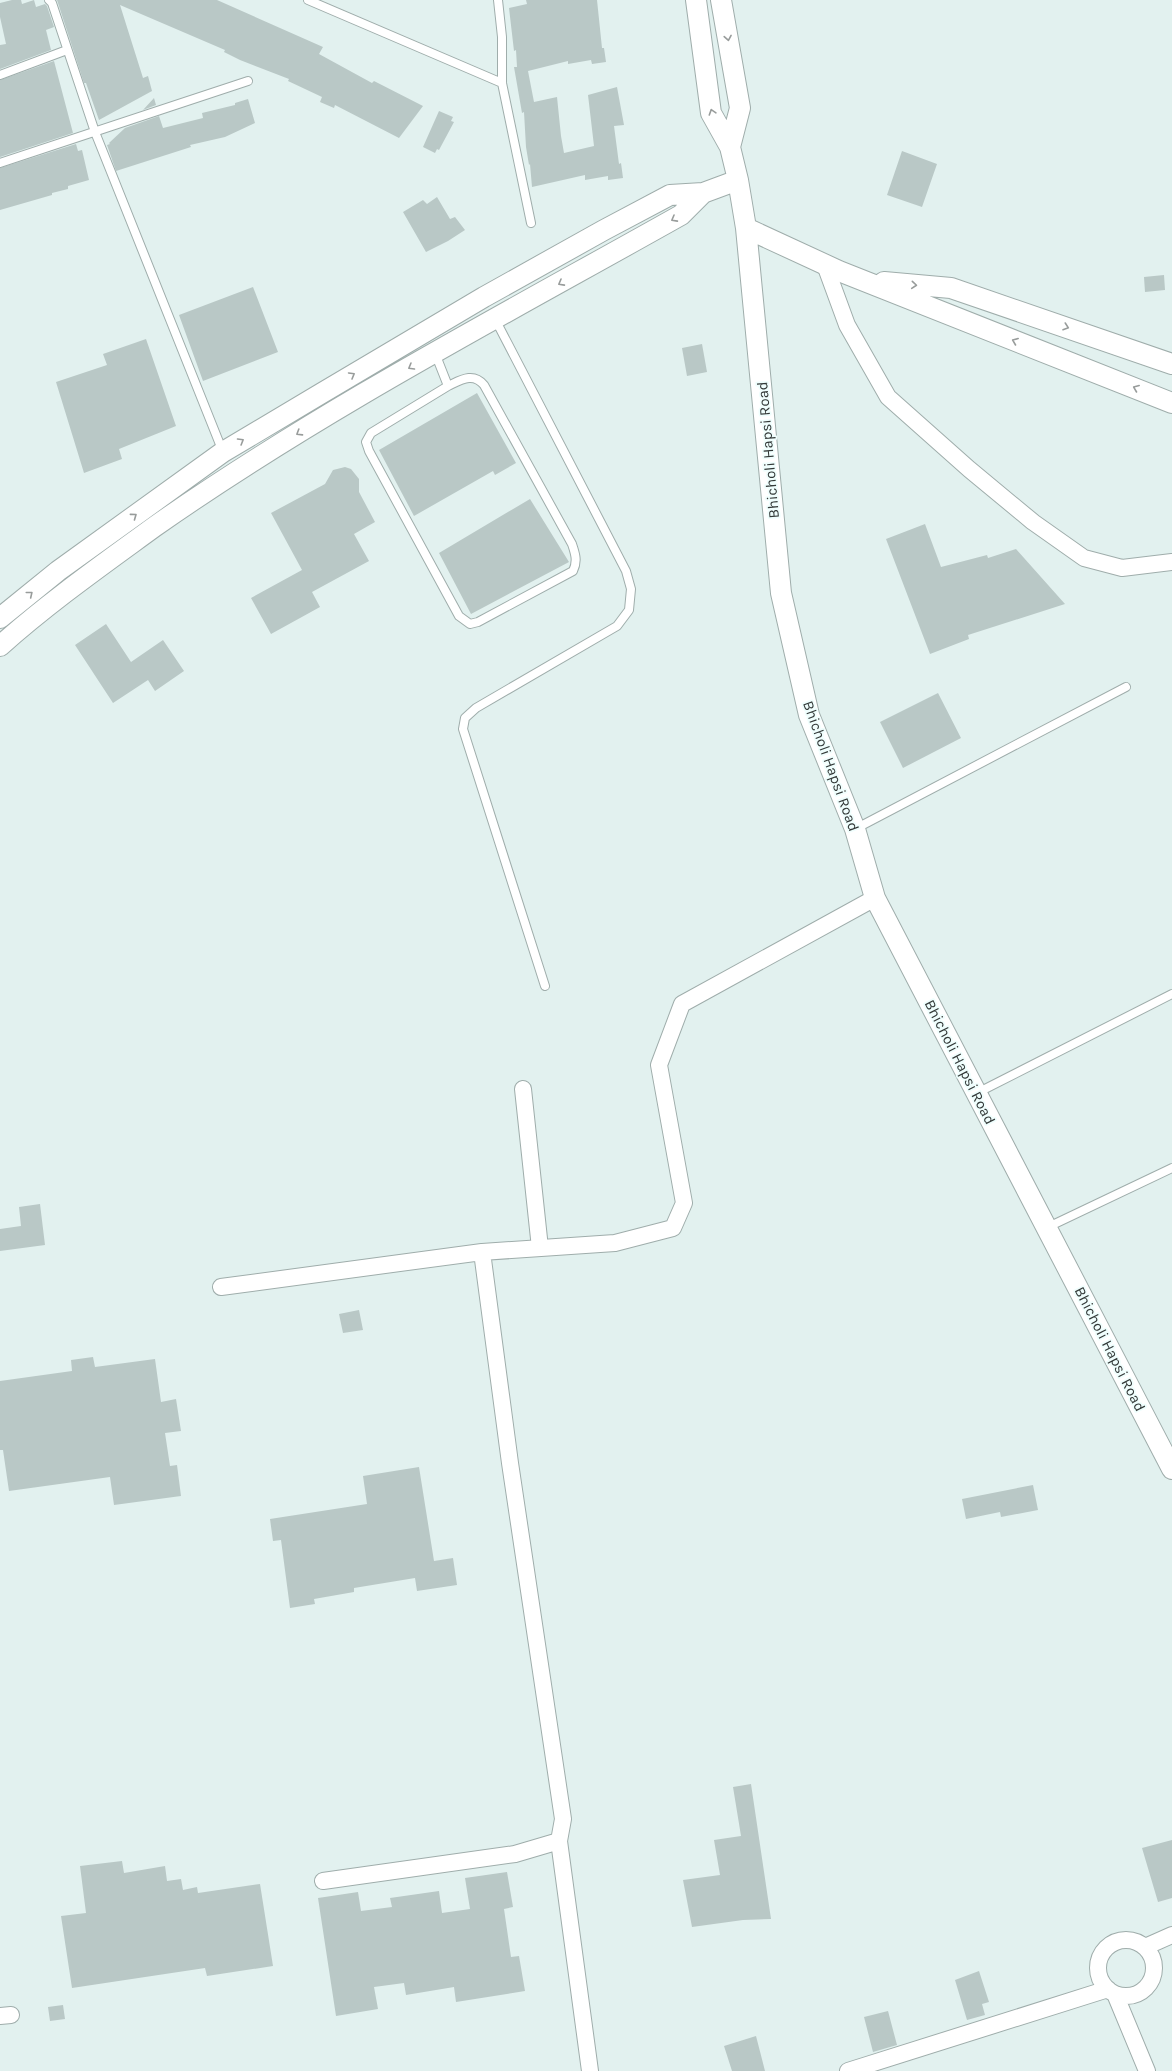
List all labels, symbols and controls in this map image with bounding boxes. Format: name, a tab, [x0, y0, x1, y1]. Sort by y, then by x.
one-way arrow	[723, 35, 732, 42]
one-way arrow	[708, 109, 717, 116]
one-way arrow	[671, 215, 678, 222]
one-way arrow	[558, 278, 565, 285]
one-way arrow	[911, 280, 917, 289]
one-way arrow	[1062, 322, 1069, 331]
one-way arrow	[1011, 337, 1018, 345]
one-way arrow	[408, 363, 415, 370]
one-way arrow	[348, 372, 355, 379]
street label: Bhicholi Hapsi Road	[753, 381, 783, 519]
one-way arrow	[1132, 385, 1139, 393]
one-way arrow	[296, 428, 303, 435]
one-way arrow	[237, 439, 244, 446]
one-way arrow	[130, 513, 137, 520]
one-way arrow	[26, 591, 33, 598]
street label: Bhicholi Hapsi Road	[799, 698, 863, 834]
street label: Bhicholi Hapsi Road	[921, 997, 999, 1127]
street label: Bhicholi Hapsi Road	[1071, 1284, 1149, 1414]

